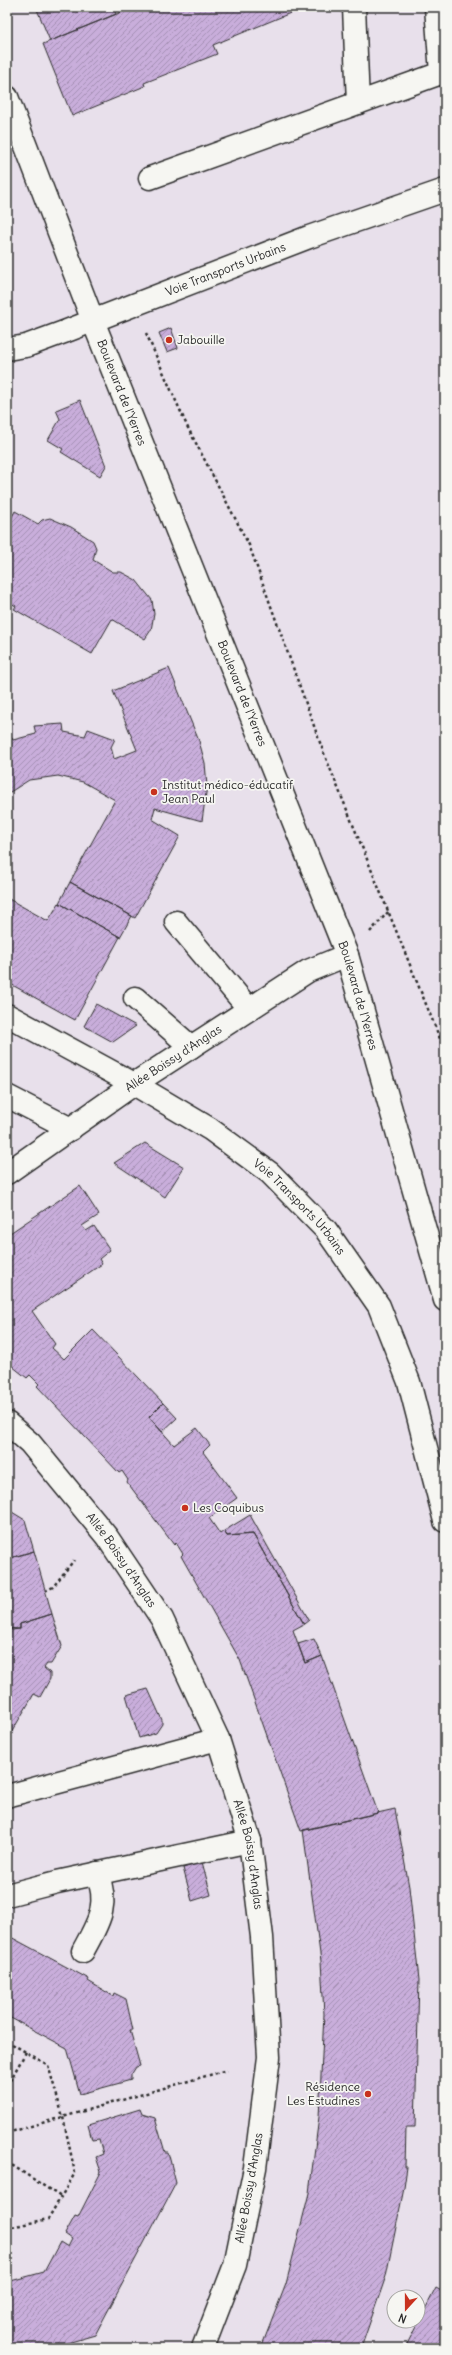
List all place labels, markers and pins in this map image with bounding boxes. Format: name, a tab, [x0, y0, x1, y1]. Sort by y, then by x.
place label: Jabouille	[177, 332, 225, 347]
marker: Jabouille	[164, 335, 174, 345]
place label: Institut médico-éducatif Jean Paul	[162, 777, 294, 806]
marker: Institut médico-éducatif Jean Paul	[149, 787, 159, 797]
place label: Les Coquibus	[193, 1500, 264, 1515]
marker: Les Coquibus	[180, 1503, 190, 1513]
place label: Résidence Les Estudines	[287, 2079, 360, 2108]
marker: Résidence Les Estudines	[363, 2089, 373, 2099]

